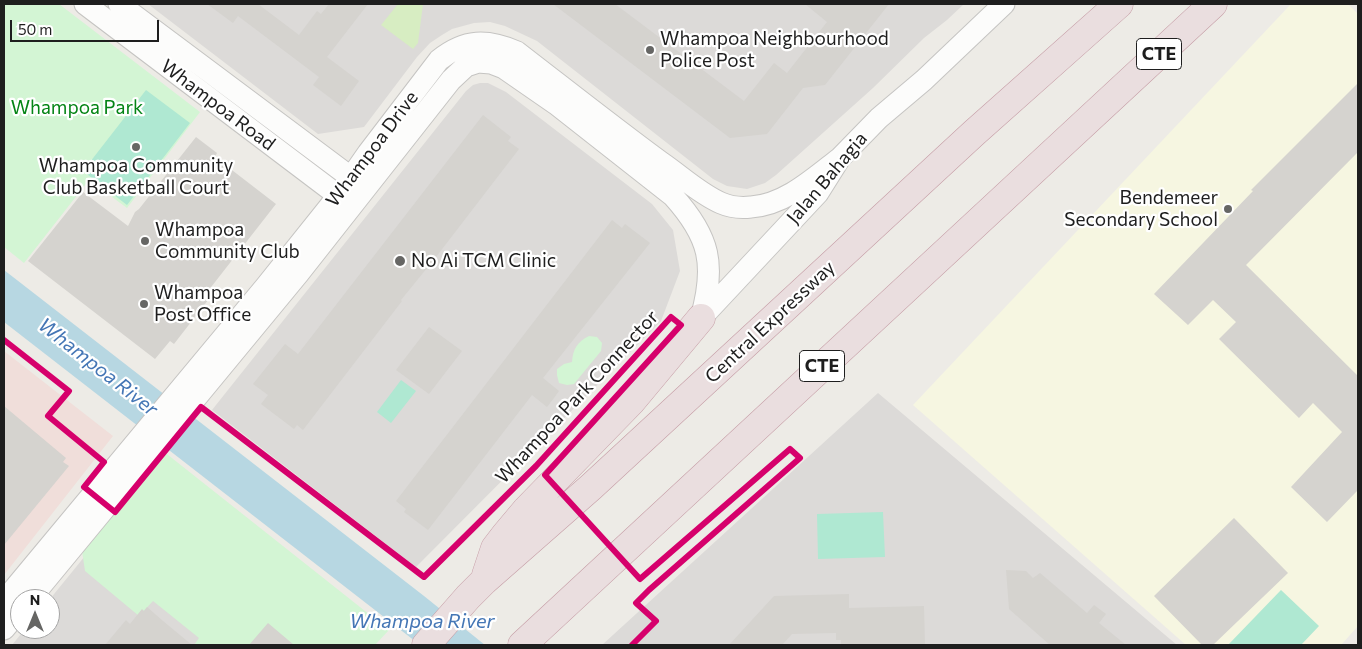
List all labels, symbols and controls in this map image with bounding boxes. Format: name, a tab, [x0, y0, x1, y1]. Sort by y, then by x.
scale bar	[12, 10, 161, 42]
text: 50 m	[18, 20, 52, 38]
place label: Whampoa Neighbourhood Police Post	[660, 28, 889, 72]
road number: CTE	[1136, 39, 1182, 70]
marker: Whampoa Neighbourhood Police Post	[644, 44, 656, 56]
street label: Whampoa Road	[156, 55, 280, 155]
street label: Whampoa Drive	[321, 87, 423, 211]
park label: Whampoa Park	[11, 97, 143, 119]
street label: Jalan Bahagia	[782, 127, 872, 229]
marker: Whampoa Community Club Basketball Court	[130, 141, 142, 153]
place label: Whampoa Community Club Basketball Court	[39, 155, 233, 199]
place label: Bendemeer Secondary School	[1064, 187, 1218, 231]
marker: Bendemeer Secondary School	[1222, 203, 1234, 215]
place label: Whampoa Community Club	[155, 219, 300, 263]
marker: Whampoa Community Club	[139, 235, 151, 247]
place label: No Ai TCM Clinic	[411, 250, 556, 272]
marker: No Ai TCM Clinic	[393, 254, 407, 268]
street label: Central Expressway	[700, 256, 840, 388]
place label: Whampoa Post Office	[154, 282, 251, 326]
marker: Whampoa Post Office	[138, 298, 150, 310]
street label: Whampoa Park Connector	[491, 306, 663, 488]
water label: Whampoa River	[33, 313, 163, 421]
road number: CTE	[800, 351, 844, 382]
north arrow	[10, 589, 60, 639]
text: N	[30, 591, 40, 608]
water label: Whampoa River	[350, 609, 494, 633]

